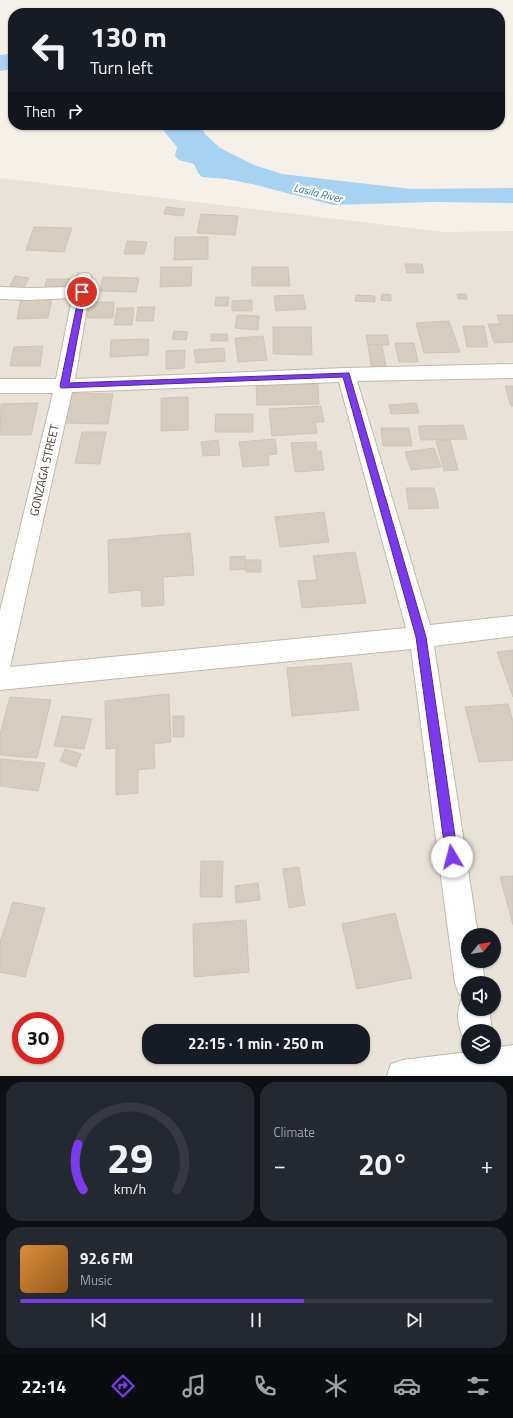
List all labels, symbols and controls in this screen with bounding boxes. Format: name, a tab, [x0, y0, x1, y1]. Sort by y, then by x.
text: 130 m	[90, 15, 167, 58]
icon: left	[24, 24, 76, 76]
text: Turn left	[90, 54, 153, 81]
text: Then	[24, 100, 56, 123]
icon: right	[64, 100, 86, 122]
water label: Lasila River	[292, 179, 345, 207]
pin	[65, 275, 99, 309]
icon: arrive	[71, 281, 93, 303]
street label: GONZAGA STREET	[24, 421, 64, 518]
position arrow	[431, 836, 473, 878]
north arrow	[461, 928, 501, 968]
map controls	[461, 928, 501, 1064]
button: sound	[461, 976, 501, 1016]
speed limit sign: 30	[12, 1012, 64, 1064]
button: layers	[461, 1024, 501, 1064]
text: 22:15 · 1 min · 250 m	[188, 1032, 324, 1055]
text: Climate	[274, 1122, 315, 1142]
text: 29	[106, 1125, 153, 1188]
text: 20°	[358, 1141, 408, 1187]
text: −	[274, 1148, 286, 1182]
text: +	[481, 1148, 493, 1182]
text: km/h	[114, 1177, 146, 1199]
text: 92.6 FM	[80, 1247, 133, 1270]
text: Music	[80, 1270, 112, 1290]
icon: previous	[88, 1309, 110, 1331]
icon: pause	[245, 1309, 267, 1331]
icon: next	[403, 1309, 425, 1331]
icon: directions	[109, 1372, 137, 1400]
icon: music	[180, 1372, 208, 1400]
icon: phone	[251, 1372, 279, 1400]
icon: climate	[322, 1372, 350, 1400]
icon: car	[393, 1372, 421, 1400]
icon: filters	[464, 1372, 492, 1400]
text: 22:14	[21, 1373, 66, 1400]

